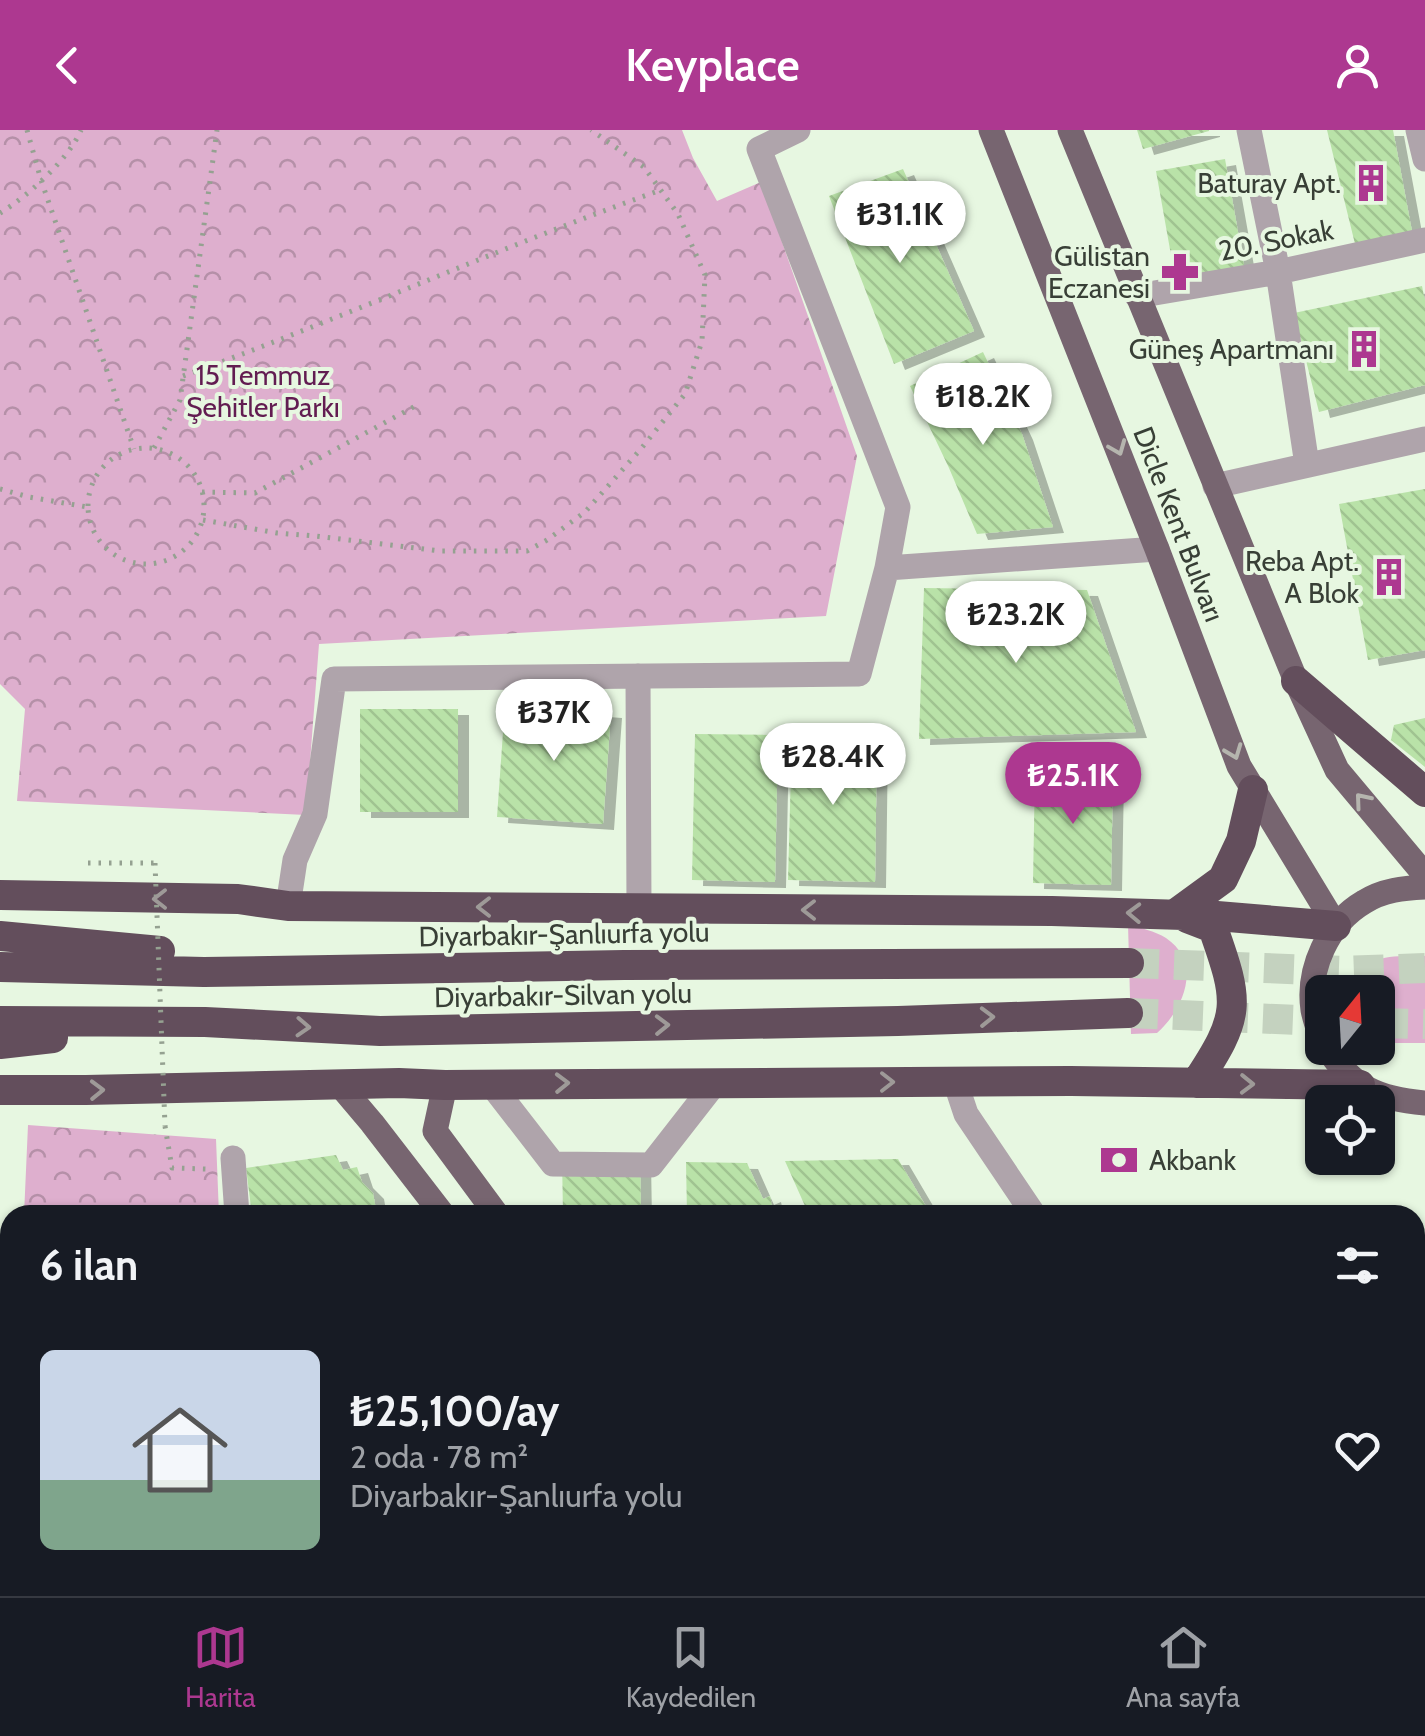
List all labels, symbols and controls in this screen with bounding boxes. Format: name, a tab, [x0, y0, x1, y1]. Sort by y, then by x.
icon: back	[40, 38, 95, 93]
text: Keyplace	[625, 38, 800, 92]
icon: person	[1330, 38, 1385, 93]
building icon: Baturay Apt.	[1350, 162, 1392, 204]
place label: Baturay Apt.	[1197, 166, 1341, 200]
pin: ₺31.1K	[819, 181, 981, 266]
text: ₺31.1K	[857, 194, 943, 233]
street label: 20. Sokak	[1216, 212, 1337, 268]
place label: Gülistan Eczanesi	[1048, 239, 1150, 305]
pharmacy icon: Gülistan Eczanesi	[1159, 251, 1201, 293]
building icon: Güneş Apartmanı	[1343, 328, 1385, 370]
place label: Güneş Apartmanı	[1129, 332, 1334, 366]
park label: 15 Temmuz Şehitler Parkı	[186, 358, 340, 424]
pin: ₺18.2K	[902, 363, 1064, 448]
text: ₺18.2K	[936, 376, 1030, 415]
street label: Dicle Kent Bulvarı	[1126, 422, 1232, 626]
one-way arrow	[1106, 439, 1126, 456]
place label: Reba Apt. A Blok	[1245, 544, 1359, 610]
building icon: Reba Apt. A Blok	[1368, 556, 1410, 598]
pin: ₺23.2K	[935, 581, 1097, 666]
text: ₺23.2K	[967, 594, 1065, 633]
pin: ₺37K	[495, 679, 613, 764]
text: ₺37K	[518, 692, 590, 731]
pin: ₺28.4K	[752, 723, 914, 808]
text: ₺28.4K	[782, 736, 884, 775]
pin: ₺25.1K	[992, 742, 1154, 827]
one-way arrow	[1222, 742, 1242, 759]
text: ₺25.1K	[1027, 755, 1119, 794]
one-way arrow	[1356, 794, 1374, 812]
one-way arrow	[151, 888, 166, 910]
one-way arrow	[476, 896, 492, 918]
one-way arrow	[801, 899, 816, 921]
one-way arrow	[1126, 902, 1142, 923]
street label: Diyarbakır-Şanlıurfa yolu	[418, 914, 710, 954]
north arrow	[1305, 975, 1395, 1065]
map controls	[1305, 975, 1395, 1175]
street label: Diyarbakır-Silvan yolu	[434, 976, 692, 1014]
one-way arrow	[980, 1006, 996, 1027]
one-way arrow	[655, 1015, 671, 1036]
one-way arrow	[295, 1016, 311, 1037]
one-way arrow	[880, 1071, 896, 1093]
one-way arrow	[555, 1073, 571, 1094]
one-way arrow	[1240, 1074, 1256, 1095]
one-way arrow	[90, 1079, 106, 1101]
button: locate	[1305, 1085, 1395, 1175]
bank icon: Akbank	[1098, 1139, 1140, 1181]
place label: Akbank	[1149, 1143, 1236, 1177]
icon: filters	[1330, 1238, 1385, 1293]
text: 6 ilan	[40, 1239, 138, 1291]
text: ₺25,100/ay	[350, 1385, 559, 1437]
icon: home	[120, 1390, 240, 1510]
icon: heart	[1330, 1423, 1385, 1478]
text: 2 oda · 78 m²	[350, 1437, 528, 1476]
text: Diyarbakır-Şanlıurfa yolu	[350, 1476, 683, 1515]
tab: Harita	[185, 1620, 256, 1714]
tab: Kaydedilen	[626, 1620, 756, 1714]
tab: Ana sayfa	[1126, 1620, 1240, 1714]

